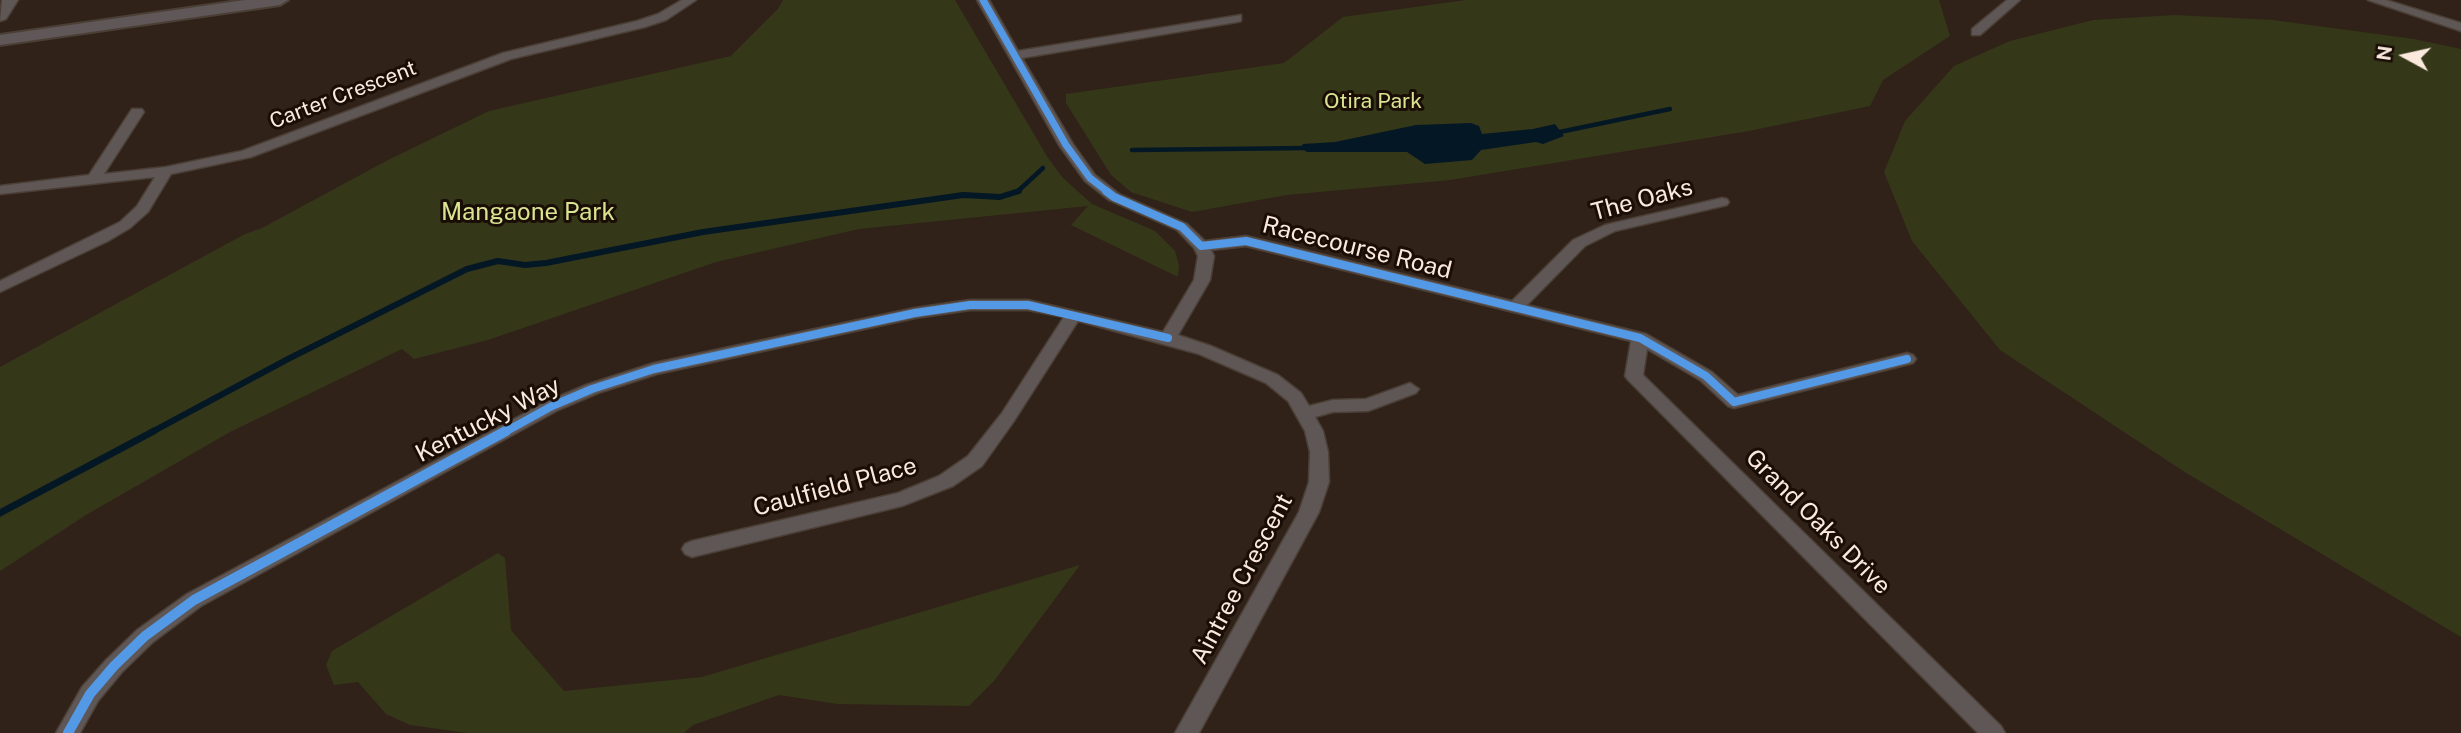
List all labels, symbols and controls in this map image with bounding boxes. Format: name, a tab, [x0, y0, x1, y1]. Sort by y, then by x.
north arrow	[2370, 21, 2440, 91]
text: N	[2372, 44, 2396, 62]
street label: Carter Crescent	[266, 55, 420, 135]
park label: Otira Park	[1324, 89, 1422, 115]
street label: The Oaks	[1588, 173, 1696, 227]
park label: Mangaone Park	[441, 199, 615, 227]
street label: Racecourse Road	[1259, 211, 1455, 285]
street label: Kentucky Way	[411, 371, 565, 469]
street label: Grand Oaks Drive	[1740, 444, 1896, 600]
street label: Caulfield Place	[750, 451, 920, 523]
street label: Aintree Crescent	[1185, 489, 1299, 669]

